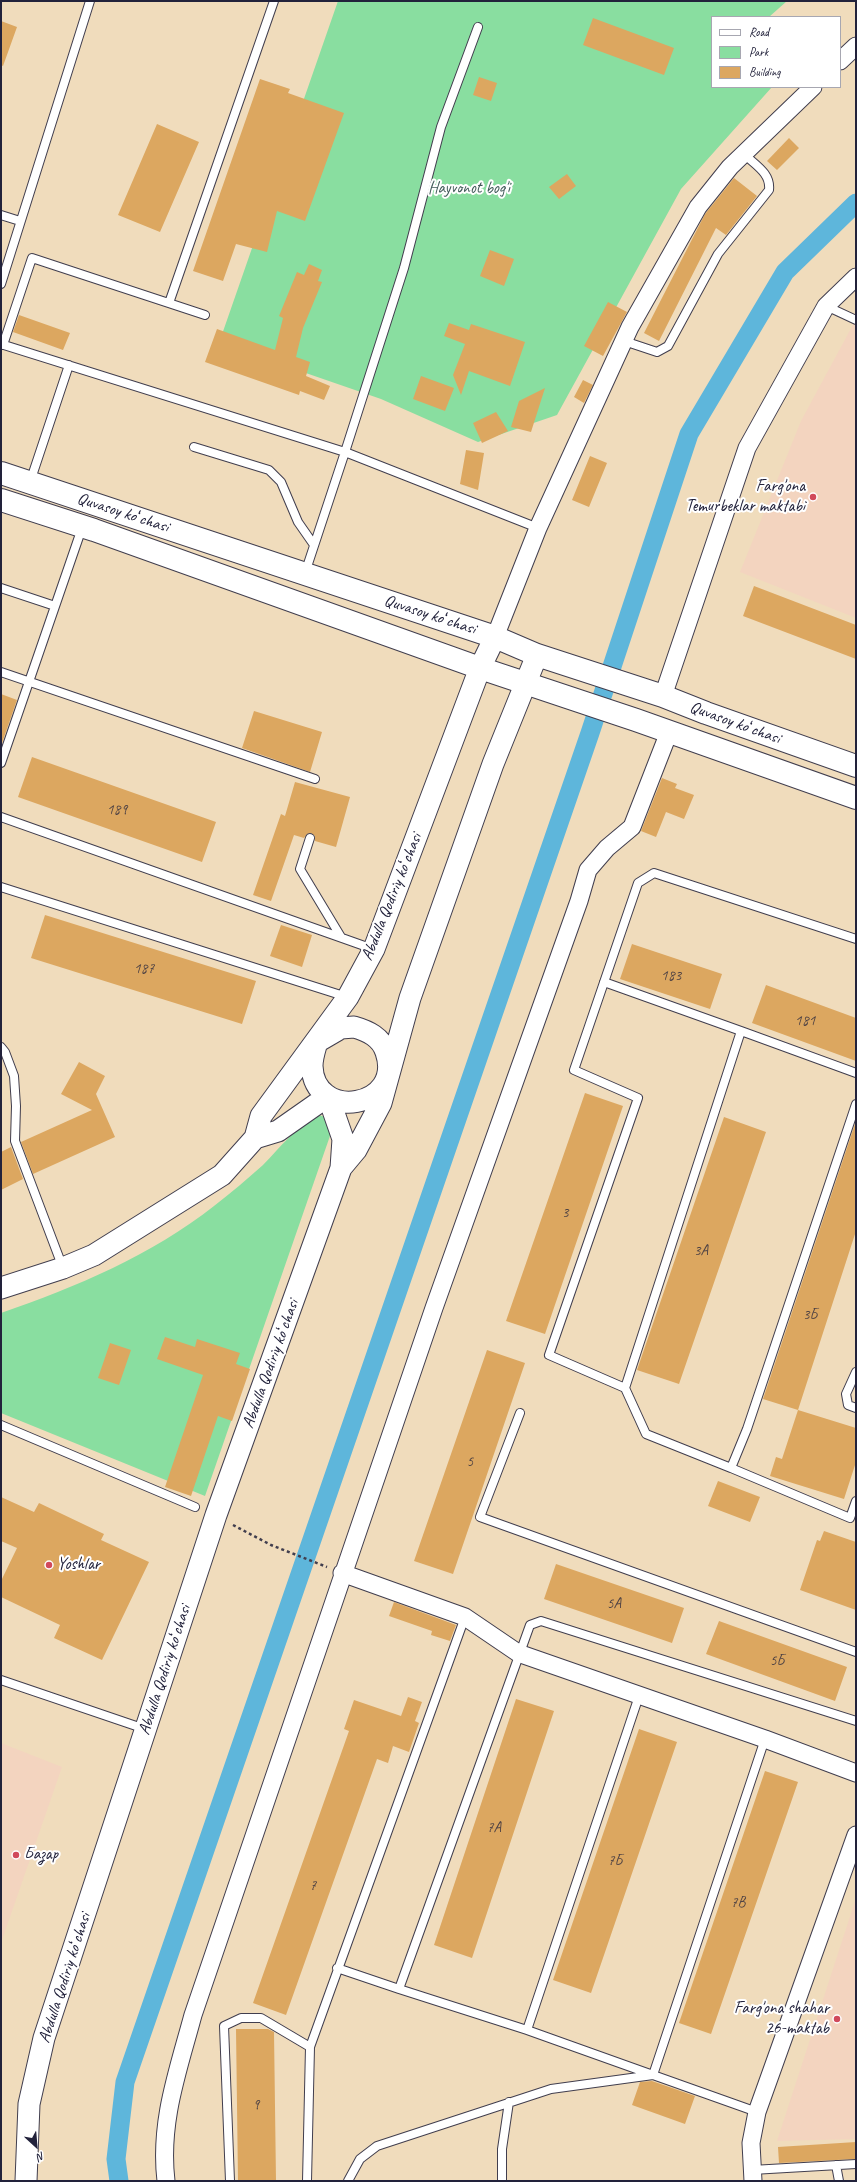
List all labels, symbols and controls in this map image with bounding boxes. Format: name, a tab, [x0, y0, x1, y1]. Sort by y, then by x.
legend	[711, 16, 841, 88]
text: Road	[749, 24, 769, 40]
text: Park	[749, 44, 768, 60]
text: Building	[749, 64, 781, 80]
park label: Hayvonot bog'i	[428, 179, 510, 199]
place label: Farg'ona Temurbeklar maktabi	[685, 477, 805, 517]
street label: Quvasoy koʻchasi	[75, 489, 171, 537]
marker: Farg'ona Temurbeklar maktabi	[808, 492, 818, 502]
street label: Quvasoy koʻchasi	[382, 591, 478, 639]
street label: Quvasoy koʻchasi	[687, 697, 783, 749]
house number: 189	[107, 801, 127, 819]
street label: Abdulla Qodiriy koʻchasi	[357, 830, 427, 964]
house number: 187	[134, 960, 154, 978]
house number: 183	[661, 967, 681, 985]
house number: 181	[795, 1012, 815, 1030]
house number: 3	[562, 1204, 568, 1222]
house number: 3А	[694, 1242, 708, 1260]
street label: Abdulla Qodiriy koʻchasi	[238, 1297, 304, 1431]
house number: 3Б	[803, 1306, 817, 1324]
house number: 5	[467, 1453, 473, 1471]
place label: Yoshlar	[57, 1555, 100, 1575]
marker: Yoshlar	[44, 1560, 54, 1570]
house number: 5А	[607, 1595, 621, 1613]
street label: Abdulla Qodiriy koʻchasi	[134, 1602, 196, 1738]
house number: 5Б	[770, 1652, 784, 1670]
house number: 7А	[487, 1819, 501, 1837]
place label: Базар	[24, 1845, 58, 1865]
marker: Базар	[11, 1850, 21, 1860]
house number: 7Б	[608, 1852, 622, 1870]
house number: 7	[310, 1877, 316, 1895]
house number: 7В	[731, 1894, 745, 1912]
street label: Abdulla Qodiriy koʻchasi	[34, 1910, 96, 2046]
place label: Farg'ona shahar 26-maktab	[734, 1999, 829, 2039]
marker: Farg'ona shahar 26-maktab	[832, 2014, 842, 2024]
house number: 9	[253, 2096, 259, 2114]
north arrow	[16, 2126, 56, 2166]
text: N	[35, 2149, 47, 2165]

